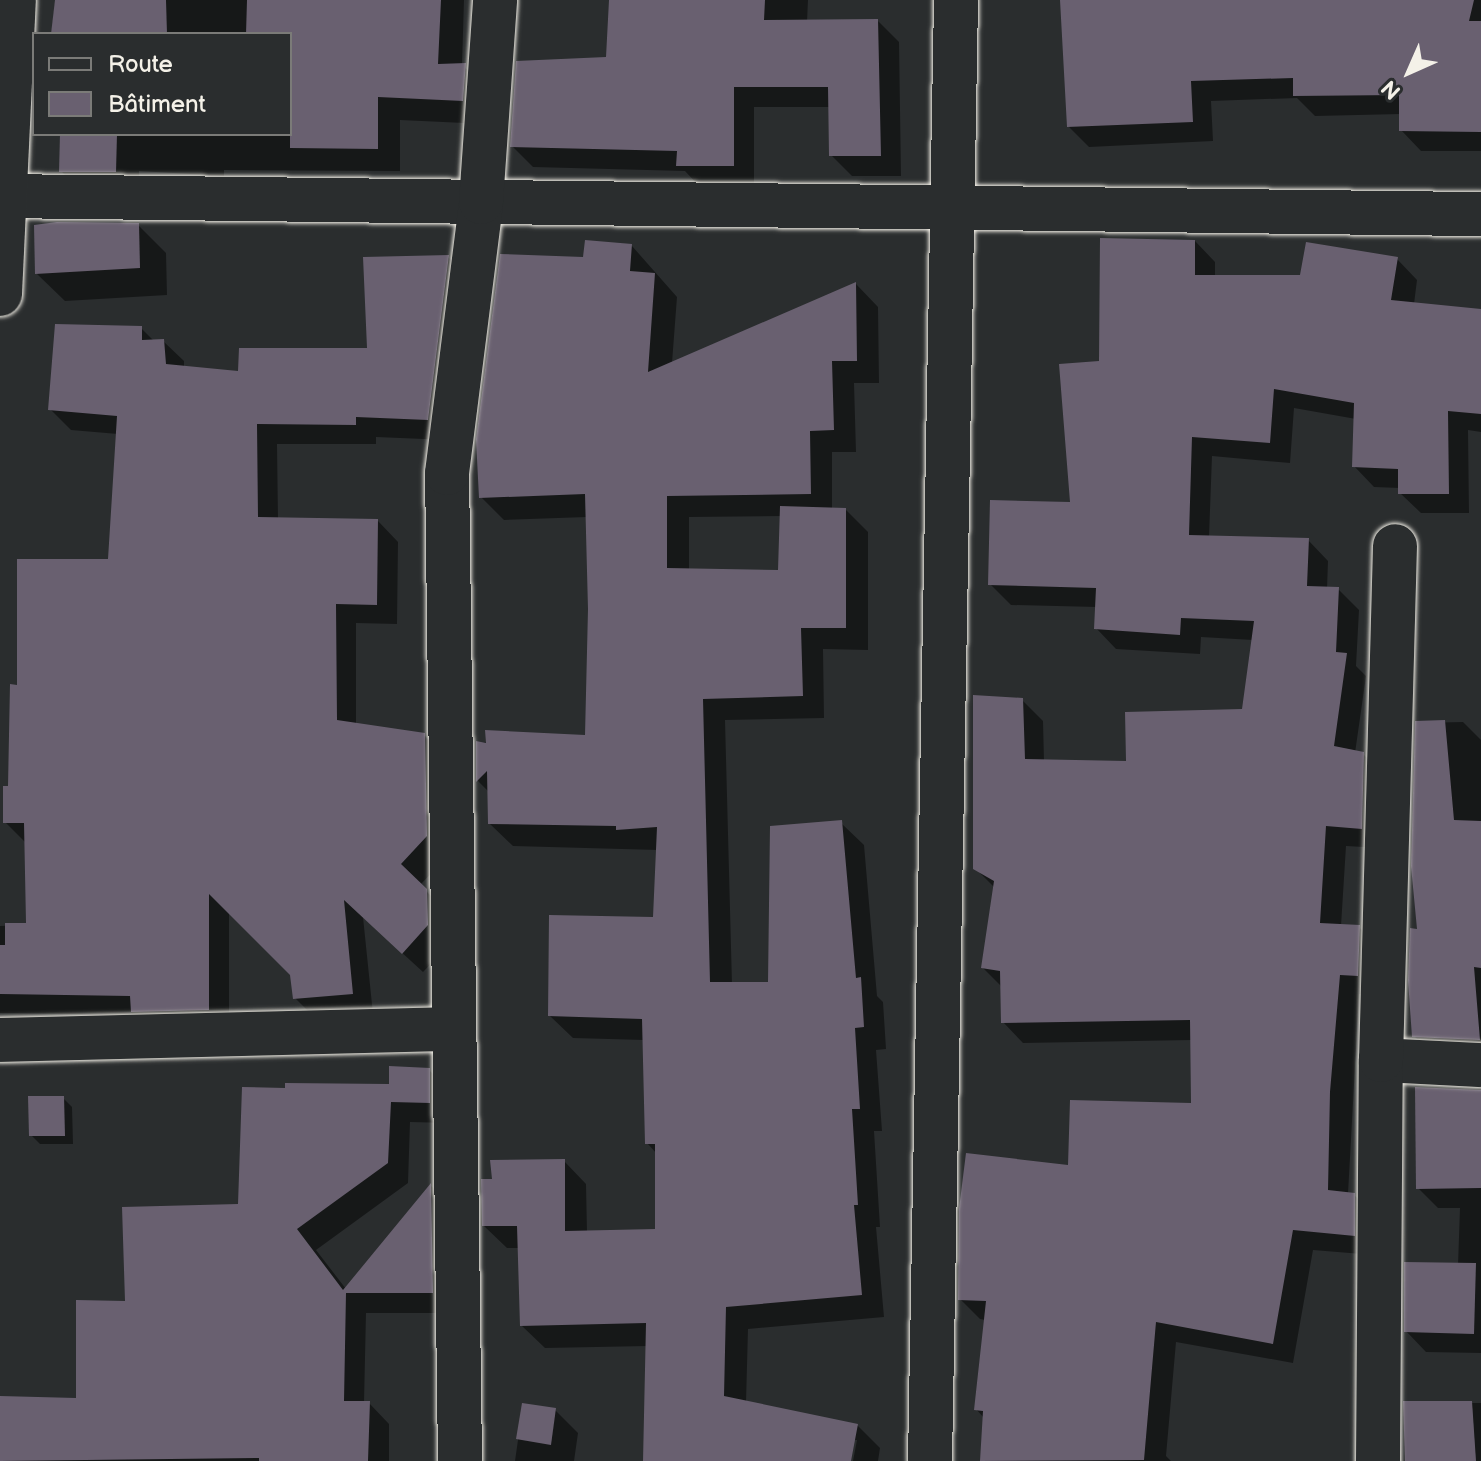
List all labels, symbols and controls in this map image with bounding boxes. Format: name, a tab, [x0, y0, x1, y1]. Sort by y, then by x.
legend	[32, 32, 292, 136]
north arrow	[1369, 32, 1449, 112]
text: Route	[108, 50, 173, 79]
text: N	[1376, 74, 1407, 105]
text: Bâtiment	[108, 90, 206, 119]

